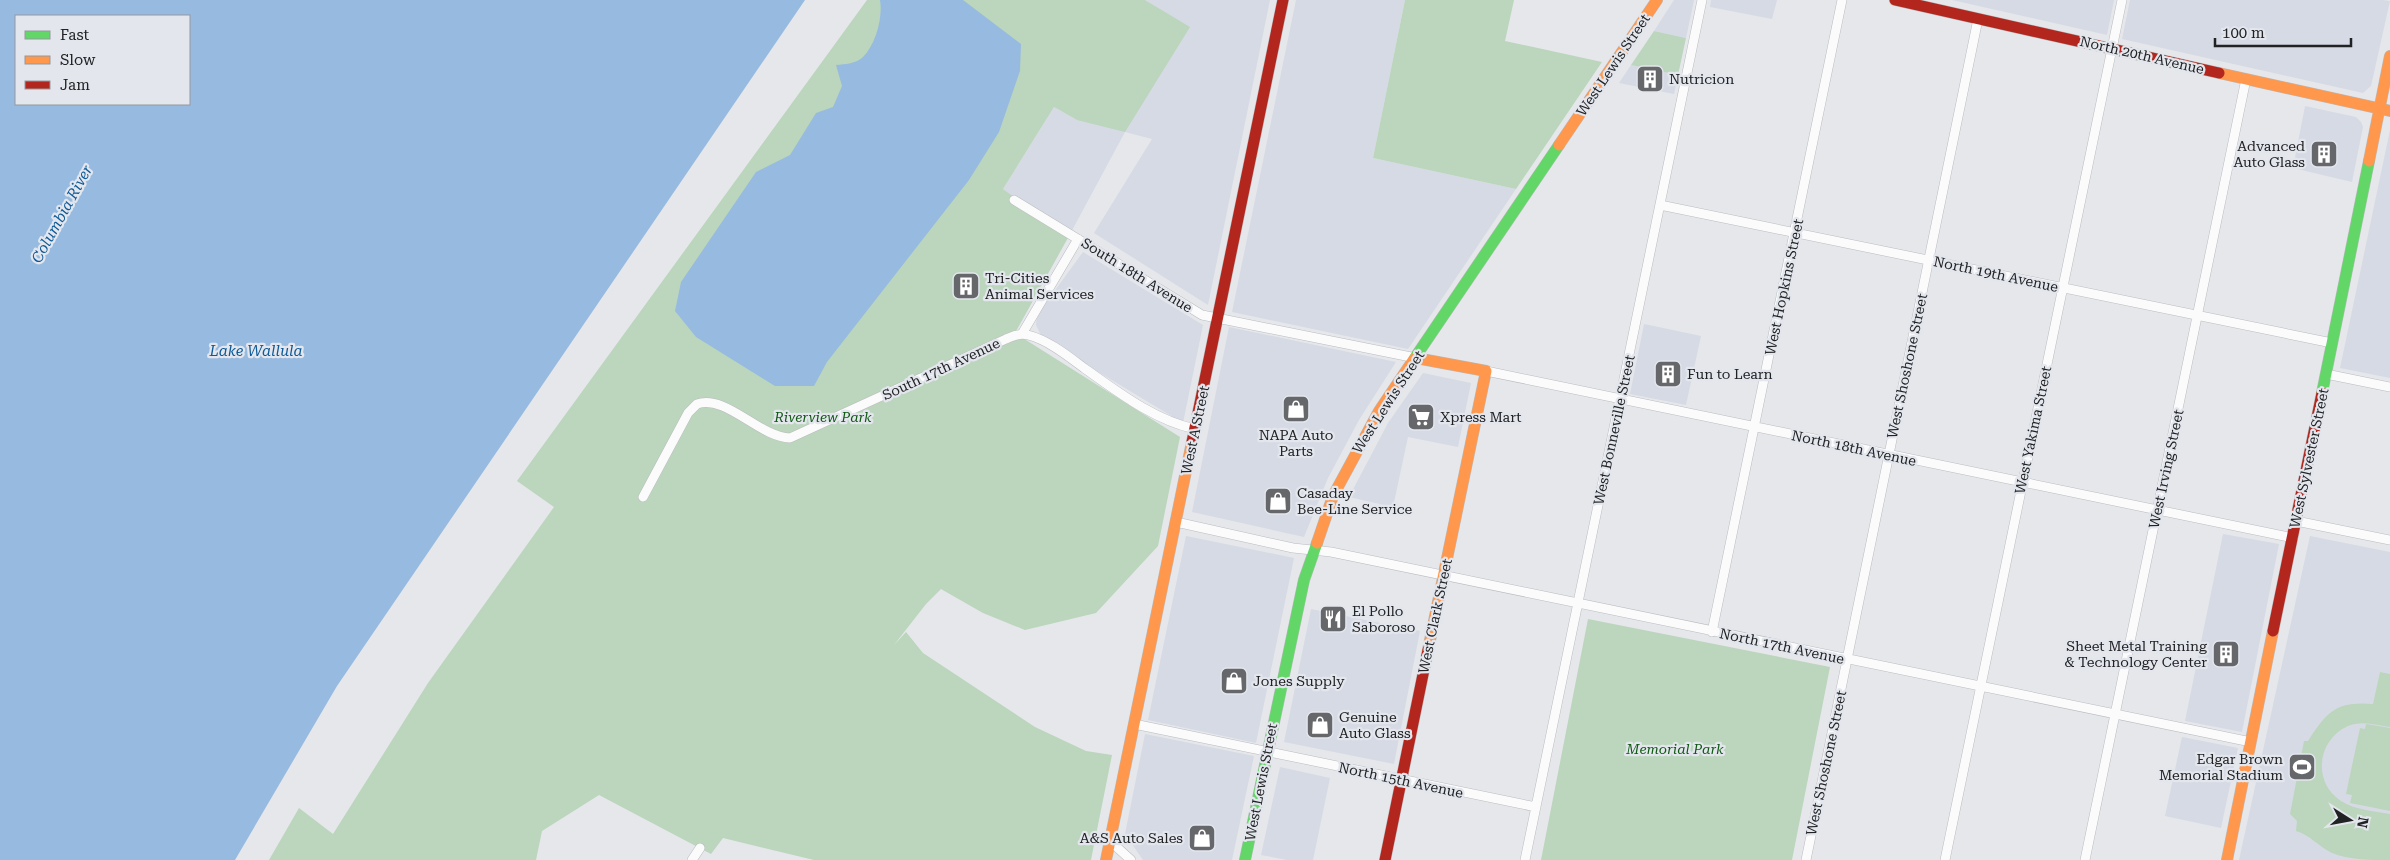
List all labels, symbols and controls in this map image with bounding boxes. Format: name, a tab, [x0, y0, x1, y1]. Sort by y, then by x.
street label: West Lewis Street	[1573, 11, 1653, 119]
legend	[15, 15, 190, 105]
scale bar	[2215, 15, 2351, 47]
text: 100 m	[2222, 24, 2265, 42]
text: Fast	[60, 26, 90, 44]
street label: North 20th Avenue	[2078, 33, 2206, 77]
text: Slow	[60, 51, 96, 69]
building icon: Nutricion	[1635, 64, 1665, 94]
place label: Nutricion	[1669, 71, 1734, 87]
text: Jam	[60, 76, 90, 94]
place label: Advanced Auto Glass	[2233, 138, 2305, 170]
building icon: Advanced Auto Glass	[2309, 139, 2339, 169]
water label: Columbia River	[28, 161, 97, 266]
street label: West Hopkins Street	[1762, 217, 1806, 357]
street label: South 18th Avenue	[1079, 234, 1196, 316]
street label: North 19th Avenue	[1932, 253, 2060, 295]
place label: Tri-Cities Animal Services	[985, 270, 1094, 302]
building icon: Tri-Cities Animal Services	[951, 271, 981, 301]
street label: West Shoshone Street	[1884, 292, 1930, 440]
street label: South 17th Avenue	[880, 335, 1003, 403]
water label: Lake Wallula	[208, 342, 303, 360]
street label: West Lewis Street	[1349, 348, 1427, 456]
street label: West Bonneville Street	[1590, 354, 1638, 506]
building icon: Fun to Learn	[1653, 359, 1683, 389]
street label: West Yakima Street	[2012, 365, 2054, 495]
place label: Fun to Learn	[1687, 366, 1773, 382]
street label: West A Street	[1178, 384, 1212, 476]
street label: West Sylvester Street	[2286, 387, 2332, 529]
shop icon: NAPA Auto Parts	[1281, 394, 1311, 424]
supermarket icon: Xpress Mart	[1406, 402, 1436, 432]
street label: West Irving Street	[2146, 408, 2186, 530]
park label: Riverview Park	[773, 409, 872, 425]
place label: Xpress Mart	[1440, 409, 1521, 425]
place label: NAPA Auto Parts	[1259, 427, 1333, 459]
street label: North 18th Avenue	[1790, 427, 1918, 469]
place label: Casaday Bee-Line Service	[1297, 485, 1412, 517]
shop icon: Casaday Bee-Line Service	[1263, 486, 1293, 516]
street label: West Clark Street	[1415, 557, 1455, 675]
place label: El Pollo Saboroso	[1352, 603, 1415, 635]
restaurant icon: El Pollo Saboroso	[1318, 604, 1348, 634]
street label: North 17th Avenue	[1718, 625, 1846, 667]
place label: Sheet Metal Training & Technology Center	[2064, 638, 2207, 670]
building icon: Sheet Metal Training & Technology Center	[2211, 639, 2241, 669]
shop icon: Jones Supply	[1219, 666, 1249, 696]
place label: Jones Supply	[1253, 673, 1345, 689]
street label: West Shoshone Street	[1803, 689, 1849, 837]
place label: Genuine Auto Glass	[1339, 709, 1411, 741]
shop icon: Genuine Auto Glass	[1305, 710, 1335, 740]
street label: West Lewis Street	[1242, 722, 1280, 842]
park label: Memorial Park	[1625, 741, 1724, 757]
place label: Edgar Brown Memorial Stadium	[2159, 751, 2283, 783]
sports icon: Edgar Brown Memorial Stadium	[2287, 752, 2317, 782]
street label: North 15th Avenue	[1337, 759, 1465, 801]
north arrow	[2325, 795, 2375, 845]
text: N	[2354, 816, 2372, 830]
shop icon: A&S Auto Sales	[1187, 823, 1217, 853]
place label: A&S Auto Sales	[1080, 830, 1183, 846]

